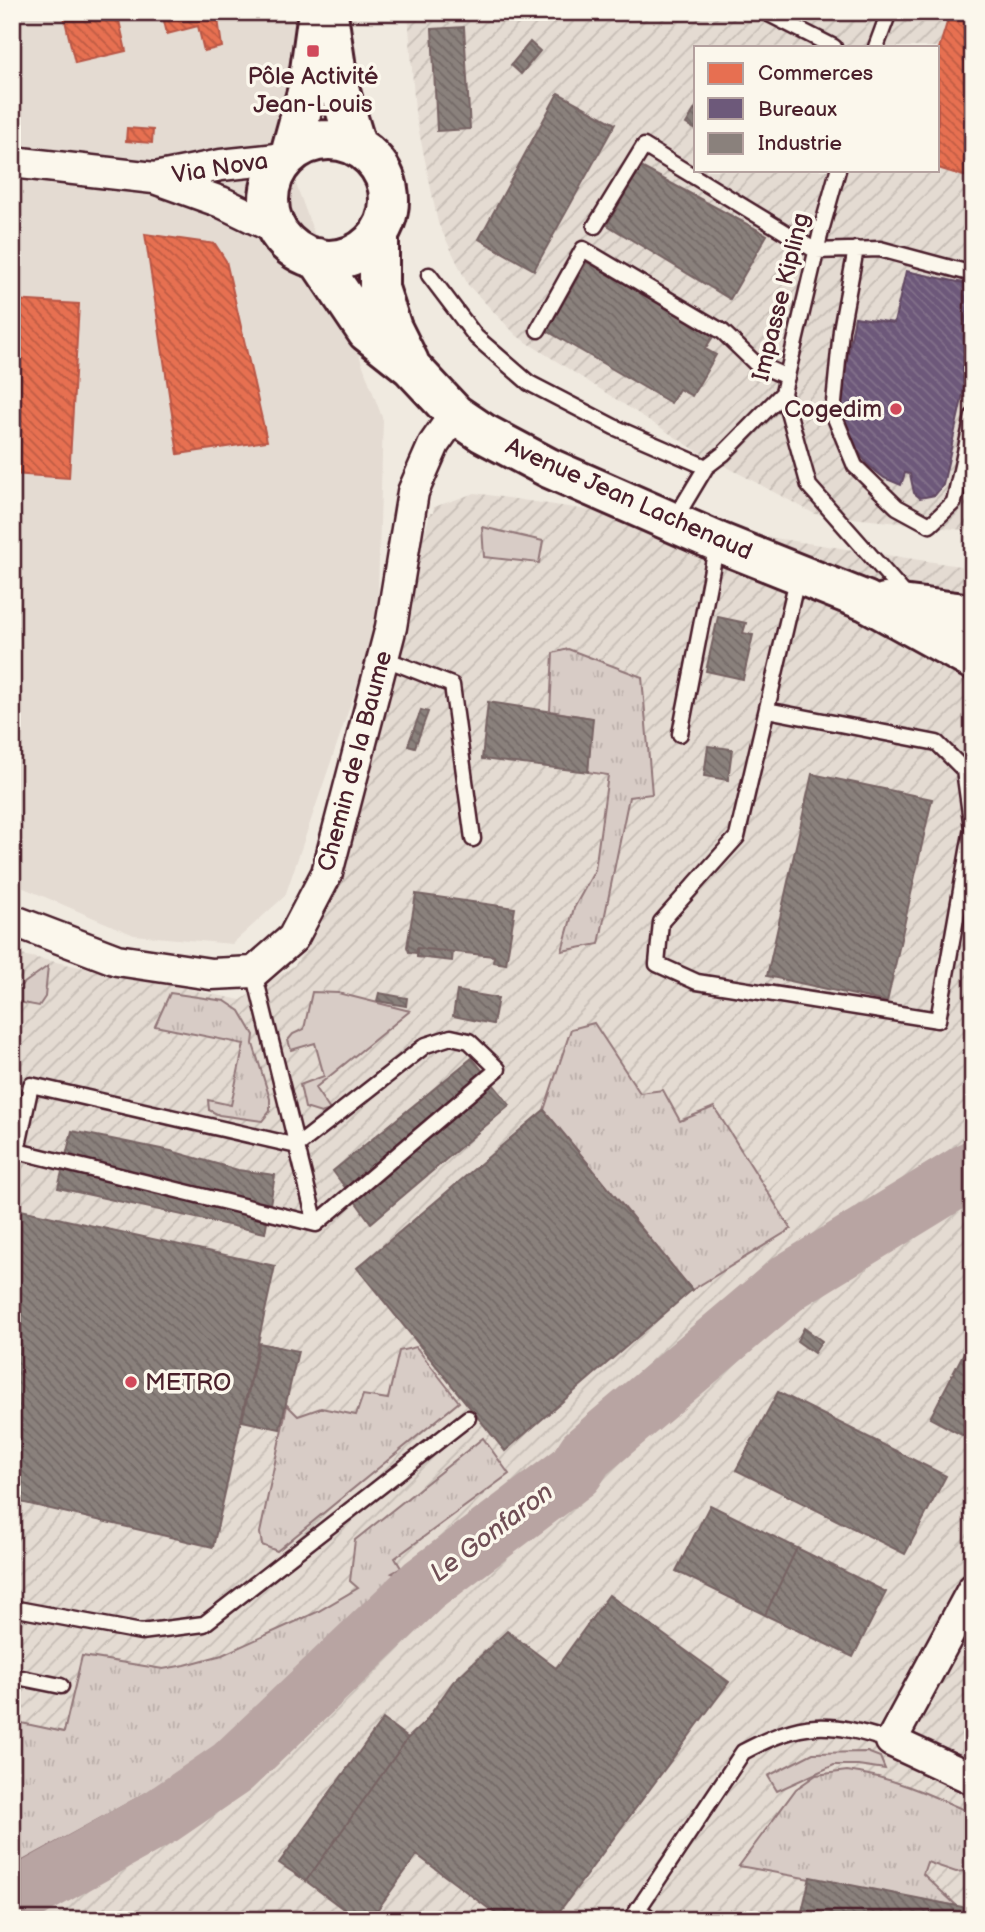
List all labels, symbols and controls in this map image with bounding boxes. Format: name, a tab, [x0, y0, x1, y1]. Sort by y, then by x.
marker: Pôle Activité Jean-Louis	[305, 43, 321, 59]
legend	[694, 46, 940, 172]
text: Commerces	[758, 61, 873, 86]
place label: Pôle Activité Jean-Louis	[248, 62, 378, 119]
text: Bureaux	[758, 97, 837, 122]
text: Industrie	[758, 131, 842, 156]
street label: Via Nova	[170, 146, 270, 190]
street label: Impasse Kipling	[746, 210, 816, 384]
place label: Cogedim	[784, 395, 882, 424]
marker: Cogedim	[888, 401, 904, 417]
street label: Avenue Jean Lachenaud	[501, 431, 757, 567]
street label: Chemin de la Baume	[312, 648, 398, 874]
place label: METRO	[145, 1368, 231, 1397]
marker: METRO	[123, 1374, 139, 1390]
water label: Le Gonfaron	[424, 1477, 560, 1589]

